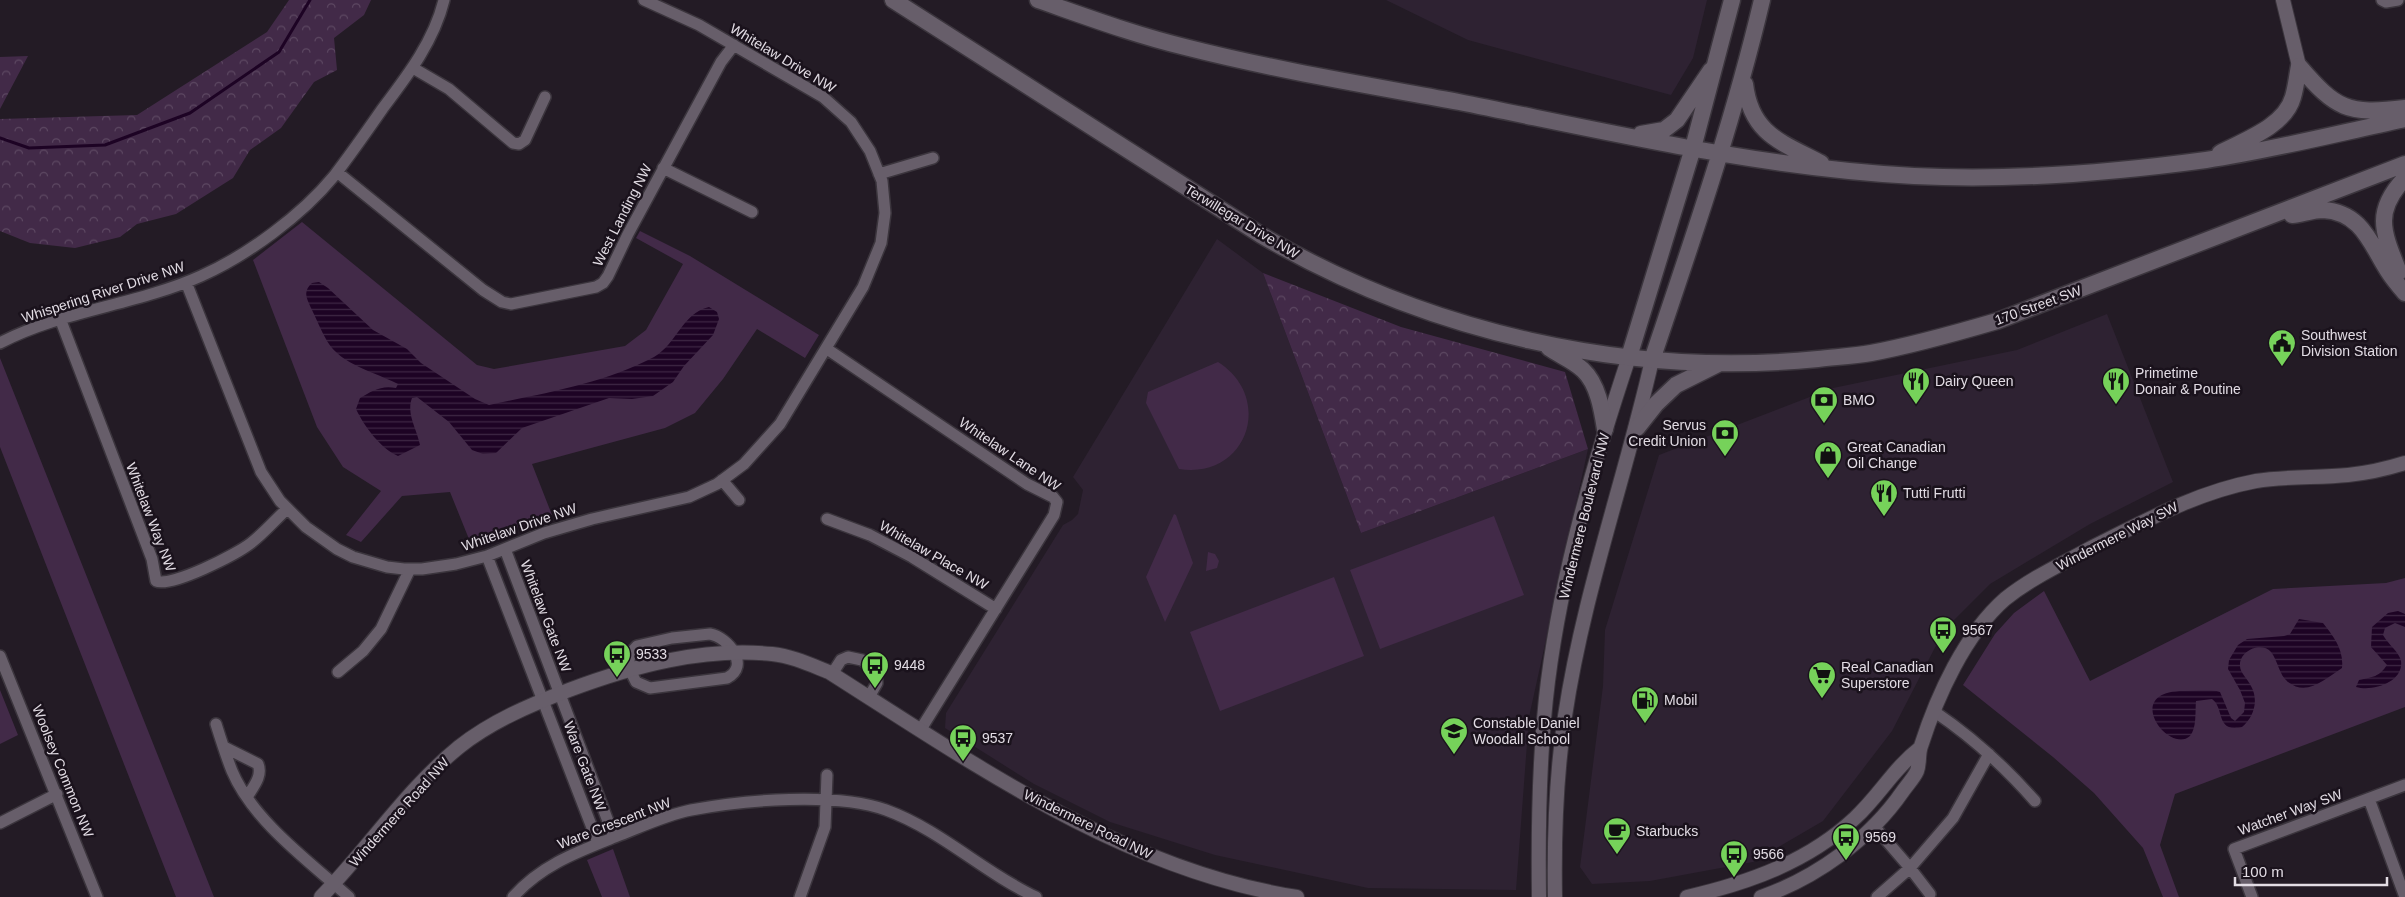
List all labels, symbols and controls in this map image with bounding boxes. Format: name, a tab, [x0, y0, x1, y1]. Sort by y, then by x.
street label: Whitelaw Drive NW	[727, 20, 839, 96]
street label: West Landing NW	[589, 161, 655, 269]
street label: Terwillegar Drive NW	[1182, 180, 1303, 262]
street label: Whispering River Drive NW	[20, 258, 187, 326]
street label: 170 Street SW	[1992, 282, 2084, 328]
place label: Southwest Division Station	[2301, 327, 2398, 359]
public building icon: Southwest Division Station	[2267, 328, 2297, 367]
place label: Primetime Donair & Poutine	[2135, 365, 2241, 397]
restaurant icon: Dairy Queen	[1901, 366, 1931, 405]
restaurant icon: Primetime Donair & Poutine	[2101, 366, 2131, 405]
place label: Dairy Queen	[1935, 373, 2014, 389]
bank icon: BMO	[1809, 385, 1839, 424]
place label: BMO	[1843, 392, 1875, 408]
street label: Whitelaw Lane NW	[956, 414, 1064, 494]
place label: Servus Credit Union	[1628, 417, 1706, 449]
bank icon: Servus Credit Union	[1710, 418, 1740, 457]
street label: Windermere Boulevard NW	[1556, 431, 1613, 601]
place label: Great Canadian Oil Change	[1847, 439, 1946, 471]
shop icon: Great Canadian Oil Change	[1813, 440, 1843, 479]
street label: Whitelaw Way NW	[123, 460, 179, 574]
restaurant icon: Tutti Frutti	[1869, 478, 1899, 517]
place label: Tutti Frutti	[1903, 485, 1966, 501]
street label: Windermere Way SW	[2054, 498, 2181, 574]
street label: Whitelaw Drive NW	[459, 500, 579, 554]
street label: Whitelaw Place NW	[877, 517, 992, 593]
street label: Whitelaw Gate NW	[517, 558, 575, 675]
bus stop icon: 9567	[1928, 615, 1958, 654]
place label: 9567	[1962, 622, 1993, 638]
bus stop icon: 9533	[602, 639, 632, 678]
place label: 9533	[636, 646, 667, 662]
bus stop icon: 9448	[860, 650, 890, 689]
place label: 9448	[894, 657, 925, 673]
place label: Real Canadian Superstore	[1841, 659, 1934, 691]
supermarket icon: Real Canadian Superstore	[1807, 660, 1837, 699]
fuel station icon: Mobil	[1630, 685, 1660, 724]
place label: Mobil	[1664, 692, 1697, 708]
street label: Woolsey Common NW	[29, 702, 97, 840]
place label: Constable Daniel Woodall School	[1473, 715, 1580, 747]
school or university icon: Constable Daniel Woodall School	[1439, 716, 1469, 755]
street label: Ware Gate NW	[561, 719, 610, 814]
bus stop icon: 9537	[948, 723, 978, 762]
place label: 9537	[982, 730, 1013, 746]
street label: Windermere Road NW	[346, 754, 453, 870]
street label: Windermere Road NW	[1021, 786, 1155, 862]
street label: Watcher Way SW	[2236, 786, 2345, 838]
street label: Ware Crescent NW	[555, 794, 674, 852]
cafe icon: Starbucks	[1602, 816, 1632, 855]
bus stop icon: 9569	[1831, 822, 1861, 861]
place label: Starbucks	[1636, 823, 1698, 839]
place label: 9569	[1865, 829, 1896, 845]
bus stop icon: 9566	[1719, 839, 1749, 878]
place label: 9566	[1753, 846, 1784, 862]
scale bar	[2235, 854, 2388, 886]
text: 100 m	[2242, 863, 2284, 880]

